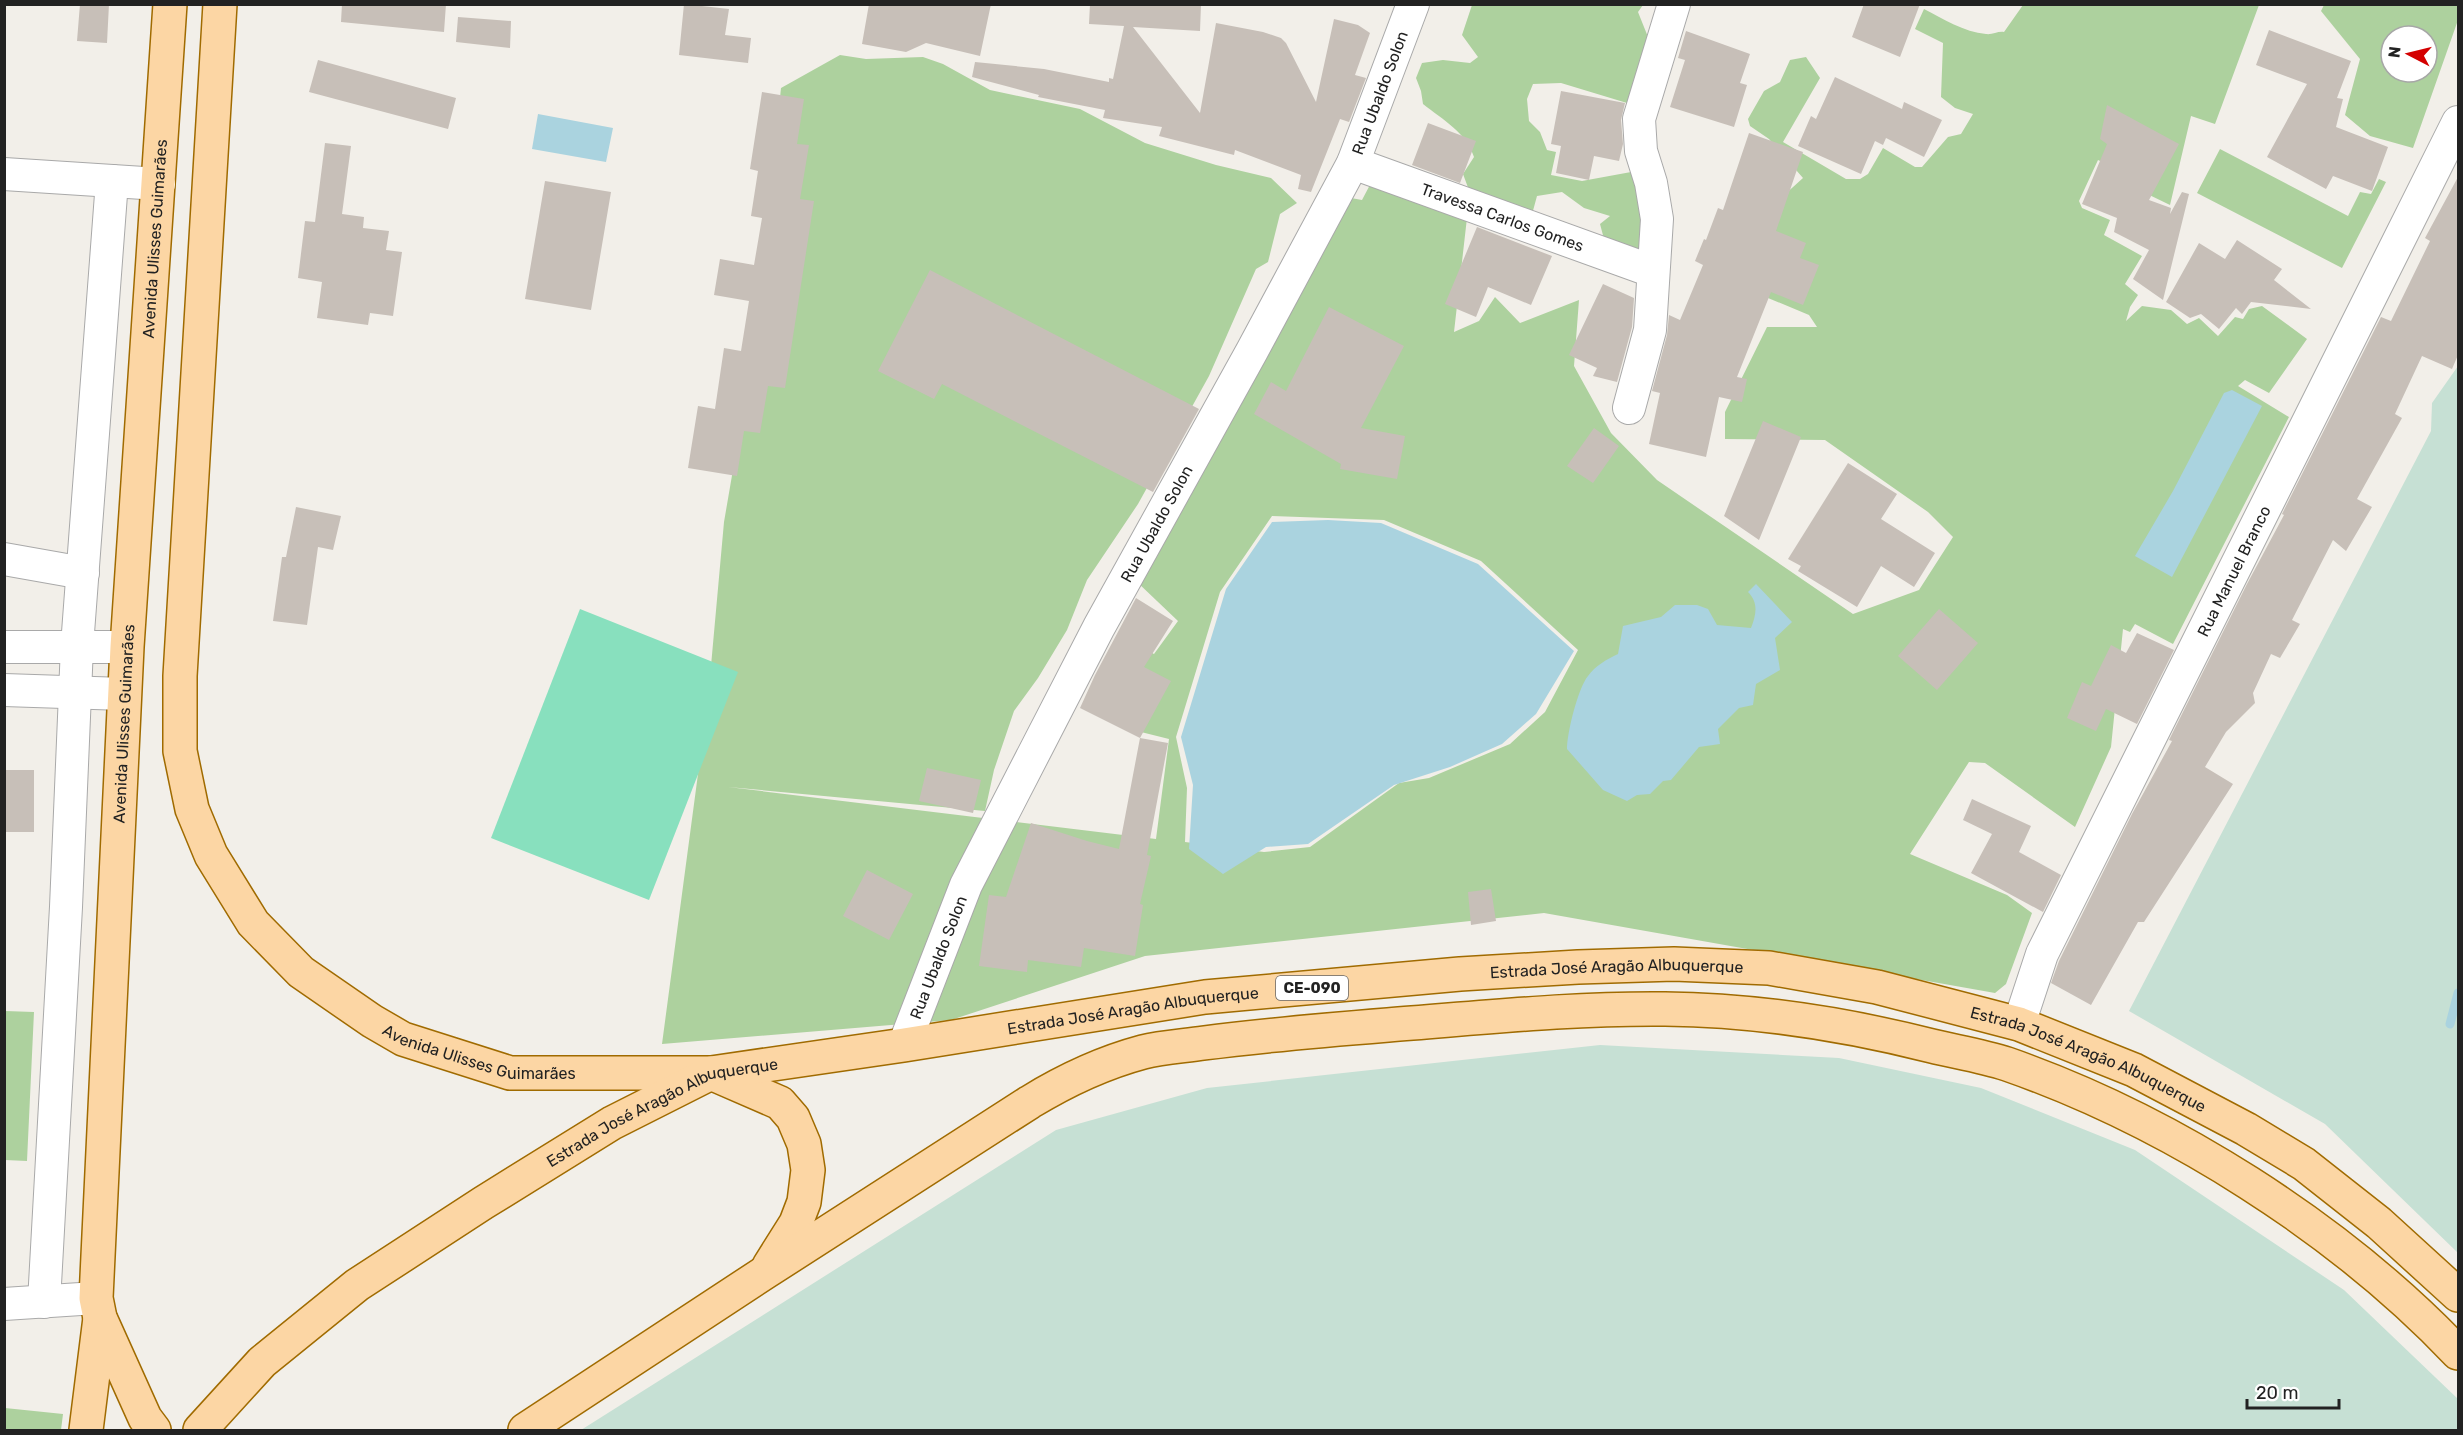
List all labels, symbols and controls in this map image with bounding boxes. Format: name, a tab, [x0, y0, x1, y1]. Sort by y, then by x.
north arrow	[2379, 24, 2439, 84]
street label: Rua Ubaldo Solon	[1348, 28, 1412, 157]
text: N	[2384, 45, 2405, 59]
street label: Avenida Ulisses Guimarães	[138, 139, 170, 339]
street label: Travessa Carlos Gomes	[1419, 179, 1586, 255]
street label: Rua Ubaldo Solon	[1116, 462, 1196, 586]
street label: Rua Manuel Branco	[2193, 502, 2274, 639]
street label: Avenida Ulisses Guimarães	[109, 623, 138, 824]
street label: Rua Ubaldo Solon	[905, 893, 970, 1022]
street label: Estrada José Aragão Albuquerque	[1489, 954, 1744, 982]
road number: CE-090	[1276, 976, 1348, 1000]
street label: Estrada José Aragão Albuquerque	[1006, 983, 1259, 1038]
street label: Estrada José Aragão Albuquerque	[1968, 1002, 2209, 1116]
street label: Avenida Ulisses Guimarães	[380, 1020, 576, 1083]
street label: Estrada José Aragão Albuquerque	[543, 1054, 779, 1171]
scale bar	[2247, 1372, 2338, 1410]
text: 20 m	[2256, 1382, 2298, 1404]

